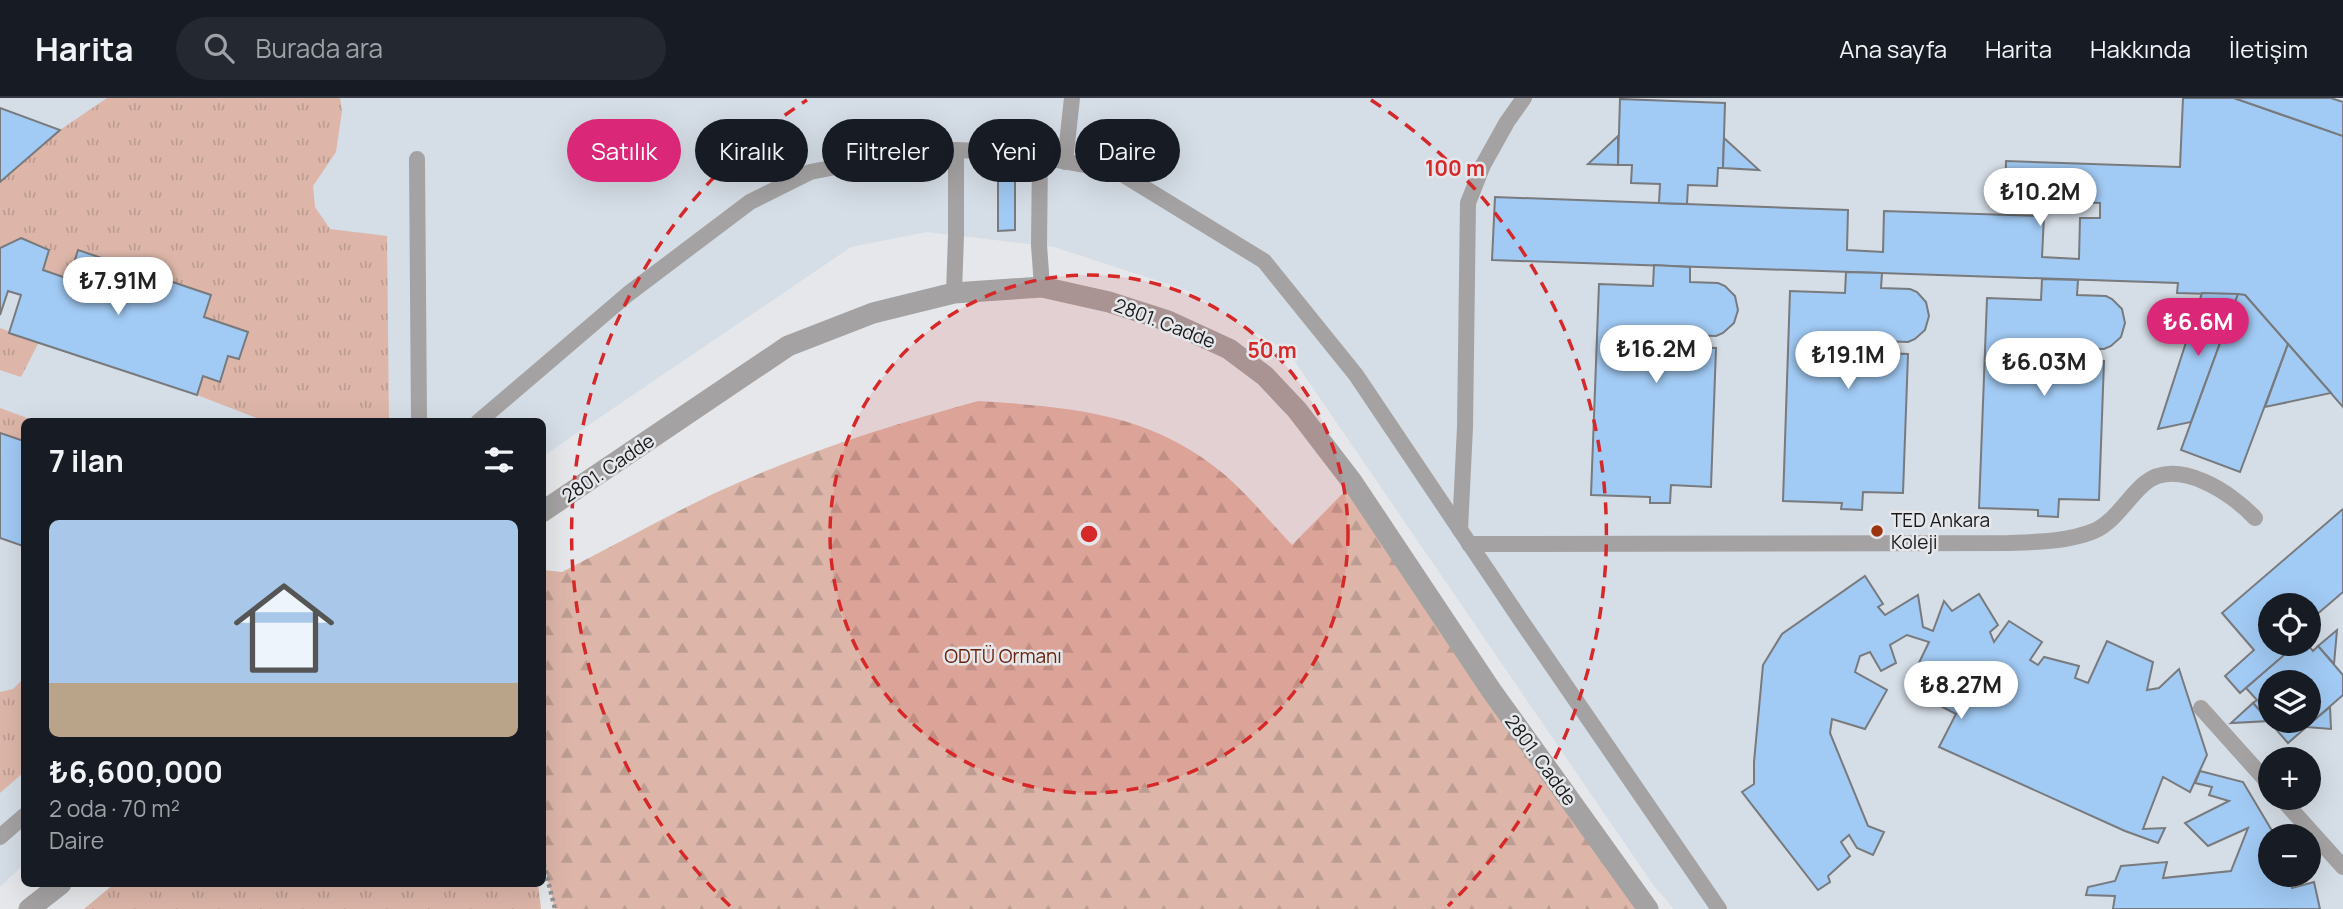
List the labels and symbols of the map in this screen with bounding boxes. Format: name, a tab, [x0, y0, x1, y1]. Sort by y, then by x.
text: 100 m	[1425, 154, 1485, 182]
pin: ₺10.2M	[1983, 169, 2097, 228]
pin: ₺7.91M	[61, 258, 175, 317]
street label: 2801. Cadde	[1111, 292, 1219, 354]
pin: ₺6.6M	[2149, 299, 2247, 358]
pin: ₺16.2M	[1599, 326, 1713, 385]
pin: ₺19.1M	[1791, 331, 1905, 391]
text: 50 m	[1247, 336, 1297, 364]
pin: ₺6.03M	[1987, 338, 2101, 398]
street label: 2801. Cadde	[557, 427, 659, 509]
place label: TED Ankara Koleji	[1891, 507, 1990, 555]
centre of rings	[1077, 522, 1101, 546]
marker: TED Ankara Koleji	[1869, 523, 1885, 539]
park label: ODTÜ Ormanı	[944, 643, 1062, 669]
pin: ₺8.27M	[1904, 662, 2018, 721]
street label: 2801. Cadde	[1499, 709, 1583, 811]

